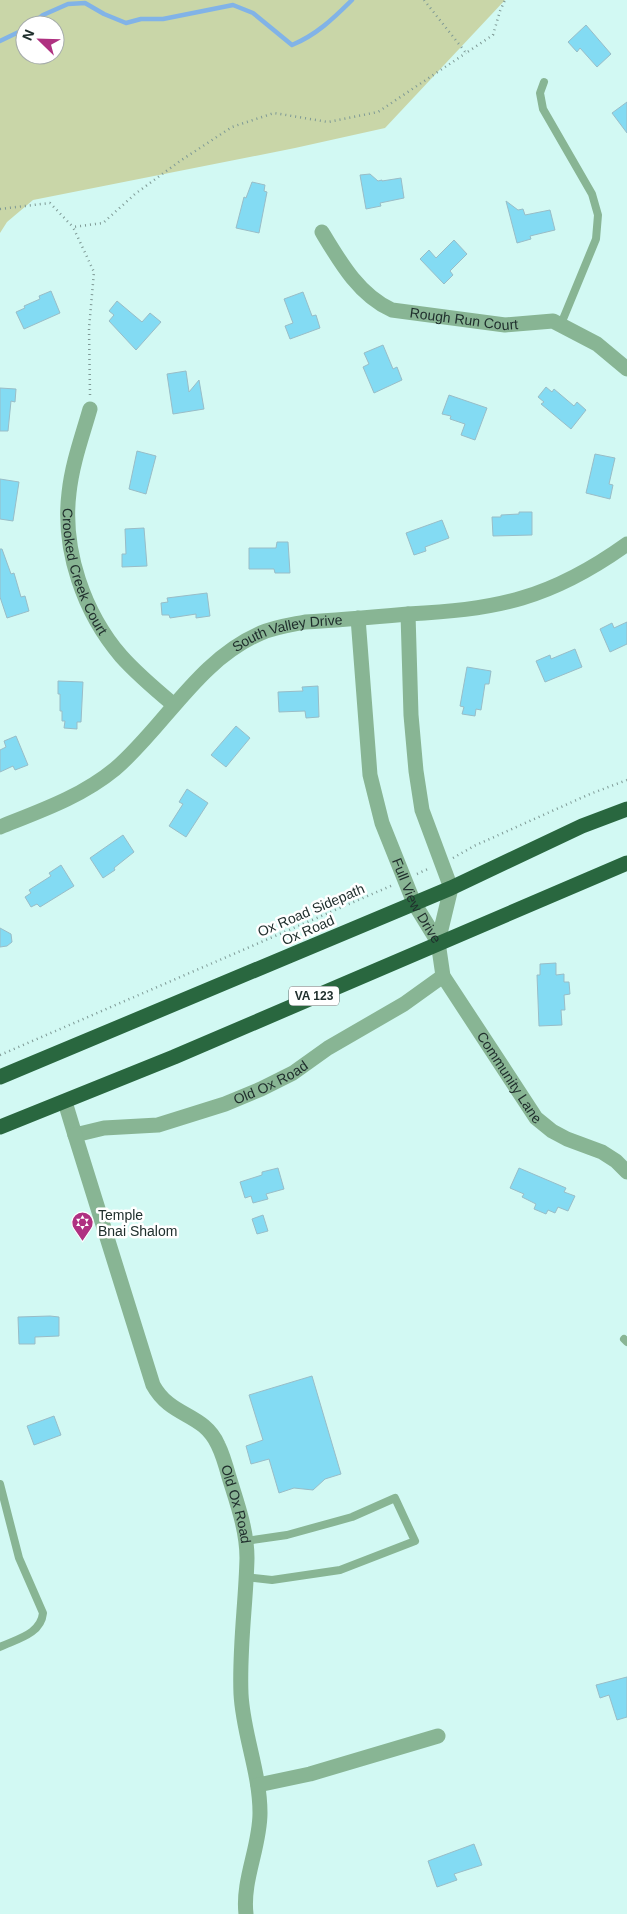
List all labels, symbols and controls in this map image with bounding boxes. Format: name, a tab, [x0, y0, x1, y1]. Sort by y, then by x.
north arrow	[15, 15, 65, 65]
text: N	[19, 27, 37, 43]
street label: Rough Run Court	[409, 304, 519, 333]
street label: Crooked Creek Court	[60, 508, 111, 638]
street label: South Valley Drive	[229, 612, 343, 655]
street label: Full View Drive	[389, 856, 445, 946]
street label: Ox Road Sidepath	[255, 880, 367, 940]
street label: Ox Road	[279, 911, 337, 949]
road number: VA 123	[289, 986, 339, 1006]
street label: Community Lane	[474, 1029, 545, 1127]
street label: Old Ox Road	[231, 1057, 311, 1108]
place label: Temple Bnai Shalom	[98, 1207, 177, 1239]
synagogue icon: Temple Bnai Shalom	[70, 1211, 94, 1242]
street label: Old Ox Road	[218, 1463, 254, 1545]

